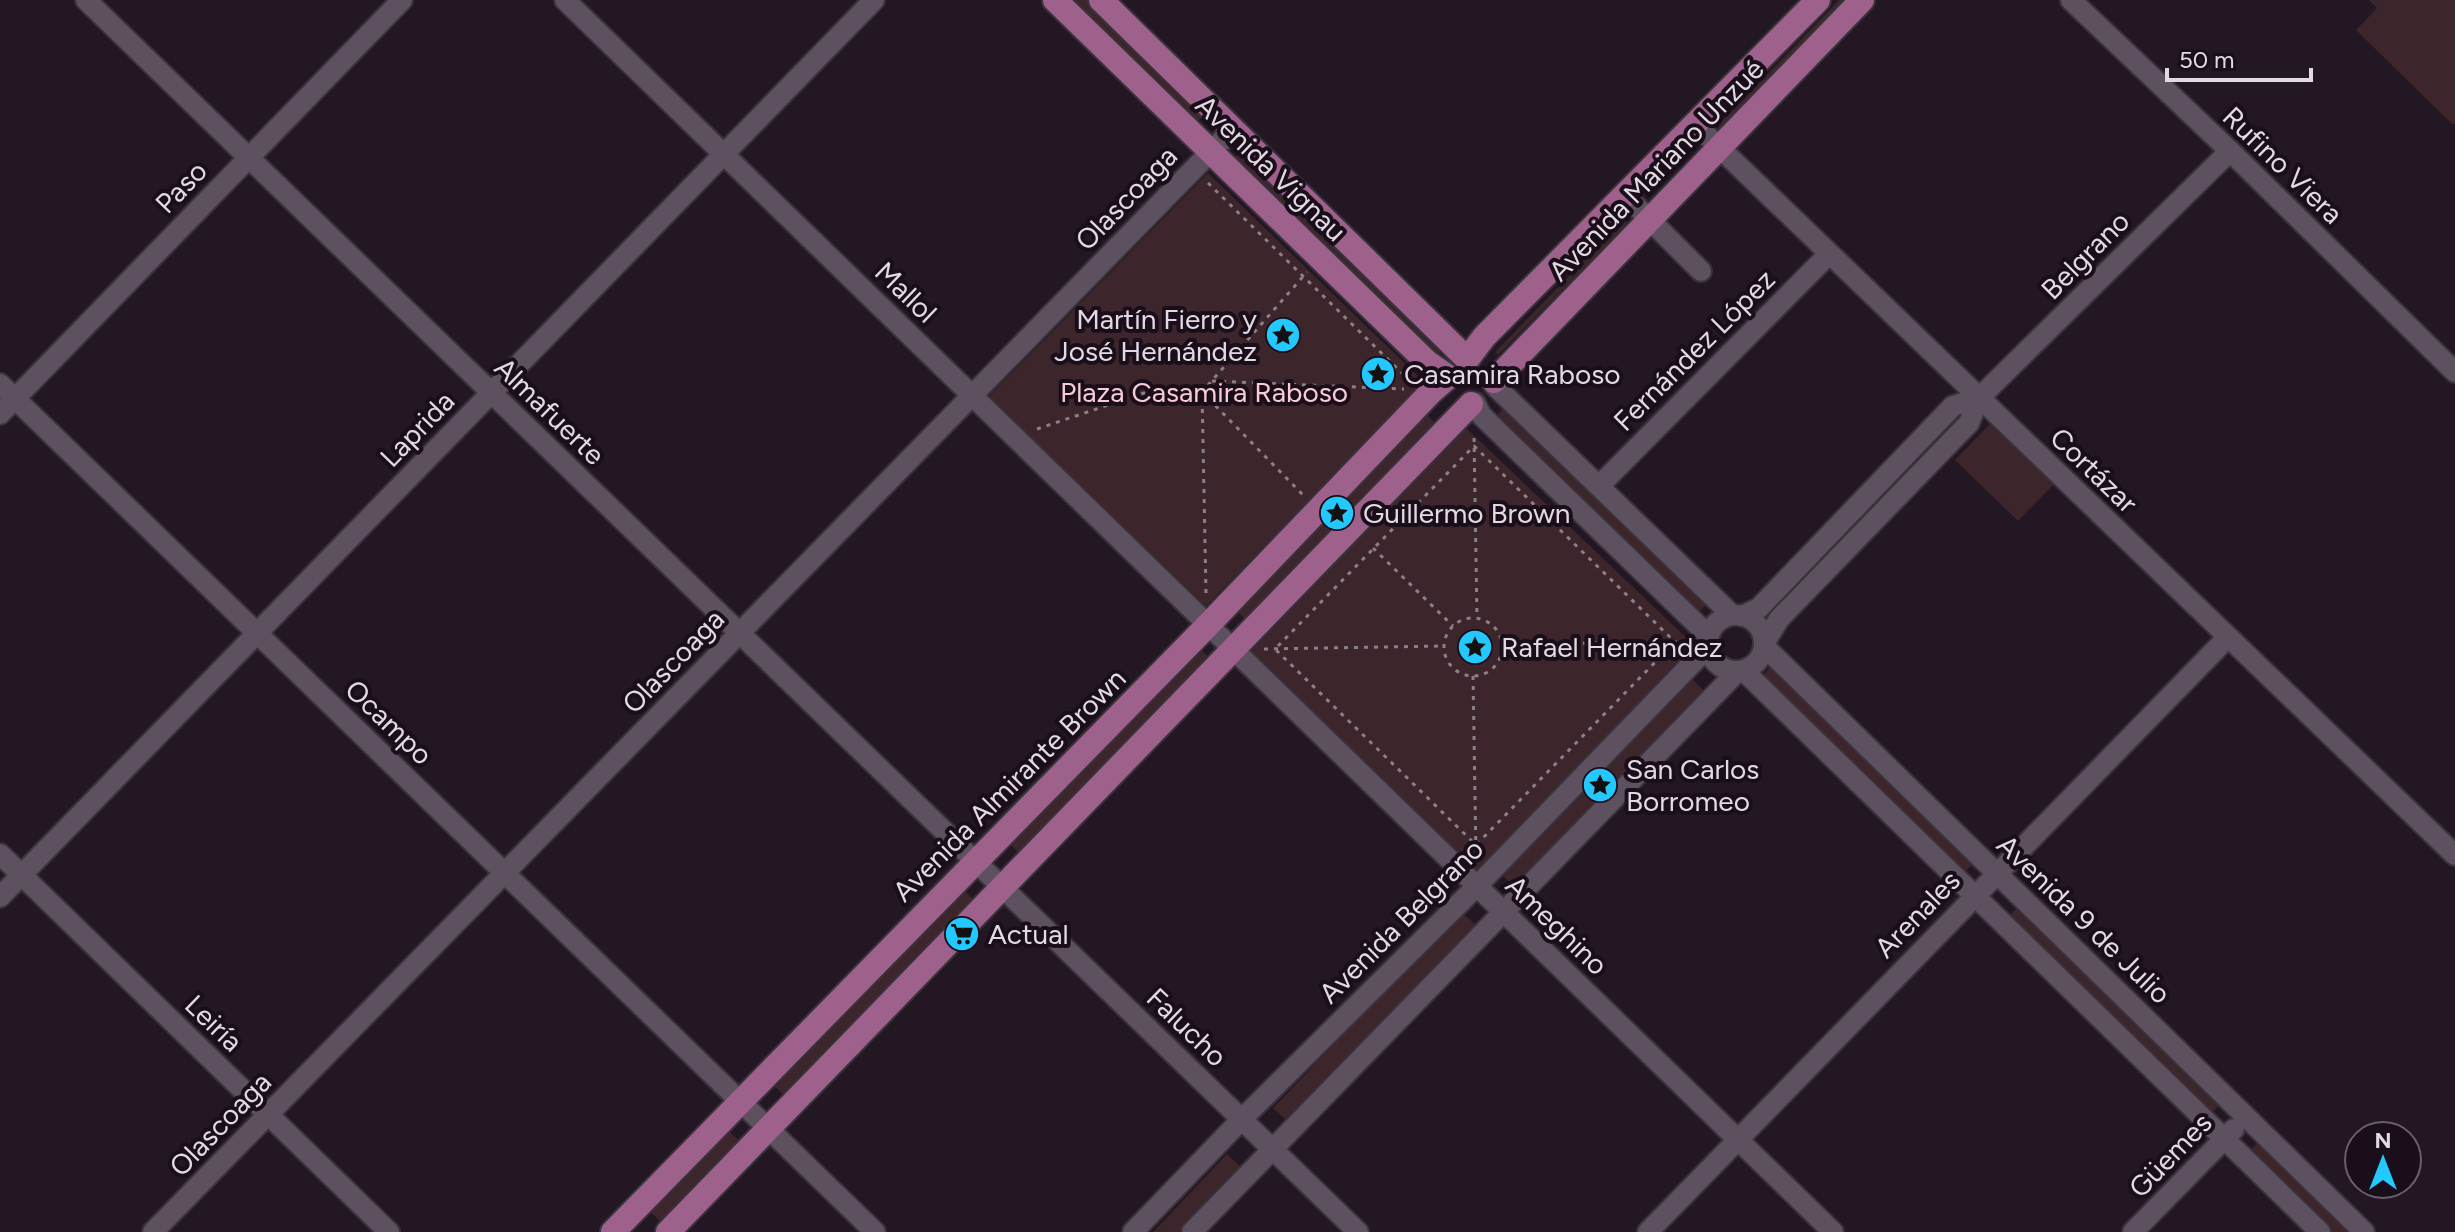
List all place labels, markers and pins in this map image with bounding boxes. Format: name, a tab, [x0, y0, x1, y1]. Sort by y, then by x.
place label: Martín Fierro y José Hernández	[1054, 302, 1257, 368]
place icon: Martín Fierro y José Hernández	[1264, 316, 1302, 354]
place icon: Casamira Raboso	[1359, 355, 1397, 393]
place label: Casamira Raboso	[1404, 357, 1621, 391]
place icon: Guillermo Brown	[1318, 494, 1356, 532]
place label: Guillermo Brown	[1363, 496, 1570, 530]
place icon: Rafael Hernández	[1456, 628, 1494, 666]
place label: Rafael Hernández	[1501, 630, 1722, 664]
place label: San Carlos Borromeo	[1626, 752, 1759, 818]
place icon: San Carlos Borromeo	[1581, 766, 1619, 804]
supermarket icon: Actual	[943, 915, 981, 953]
place label: Actual	[988, 917, 1069, 951]

